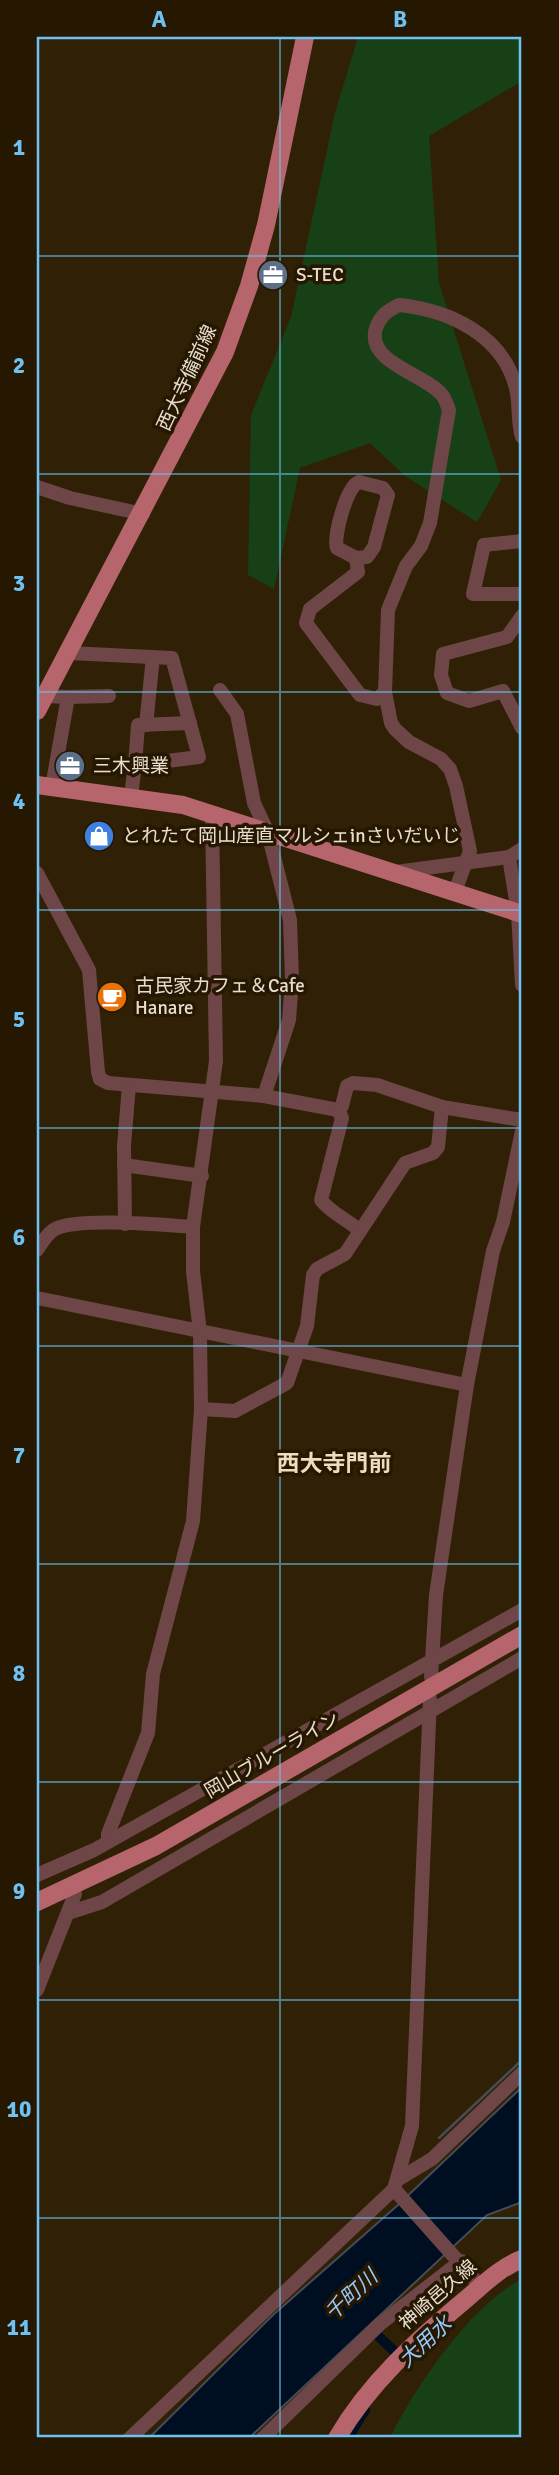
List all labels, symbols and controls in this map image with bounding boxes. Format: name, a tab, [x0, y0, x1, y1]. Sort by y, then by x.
text: A	[152, 5, 167, 34]
text: B	[393, 5, 407, 34]
text: 1	[13, 133, 25, 162]
office icon: S-TEC	[256, 258, 290, 292]
place label: S-TEC	[296, 263, 344, 287]
street label: 西大寺備前線	[152, 321, 222, 435]
text: 2	[13, 351, 25, 380]
text: 3	[13, 569, 25, 598]
office icon: 三木興業	[53, 749, 87, 783]
place label: 三木興業	[93, 754, 169, 778]
text: 4	[13, 787, 25, 816]
shop icon: とれたて岡山産直マルシェinさいだいじ	[82, 819, 116, 853]
place label: とれたて岡山産直マルシェinさいだいじ	[122, 824, 461, 848]
place label: 古民家カフェ＆Cafe Hanare	[135, 974, 305, 1020]
cafe icon: 古民家カフェ＆Cafe Hanare	[95, 980, 129, 1014]
text: 5	[13, 1005, 25, 1034]
text: 6	[13, 1223, 25, 1252]
text: 7	[13, 1441, 25, 1470]
district label: 西大寺門前	[277, 1449, 392, 1478]
text: 8	[13, 1659, 25, 1688]
street label: 岡山ブルーライン	[200, 1707, 344, 1803]
text: 9	[13, 1877, 25, 1906]
text: 10	[7, 2095, 31, 2124]
street label: 神崎邑久線	[394, 2255, 482, 2335]
water label: 千町川	[319, 2263, 384, 2326]
water label: 大用水	[393, 2310, 458, 2373]
text: 11	[7, 2313, 31, 2342]

